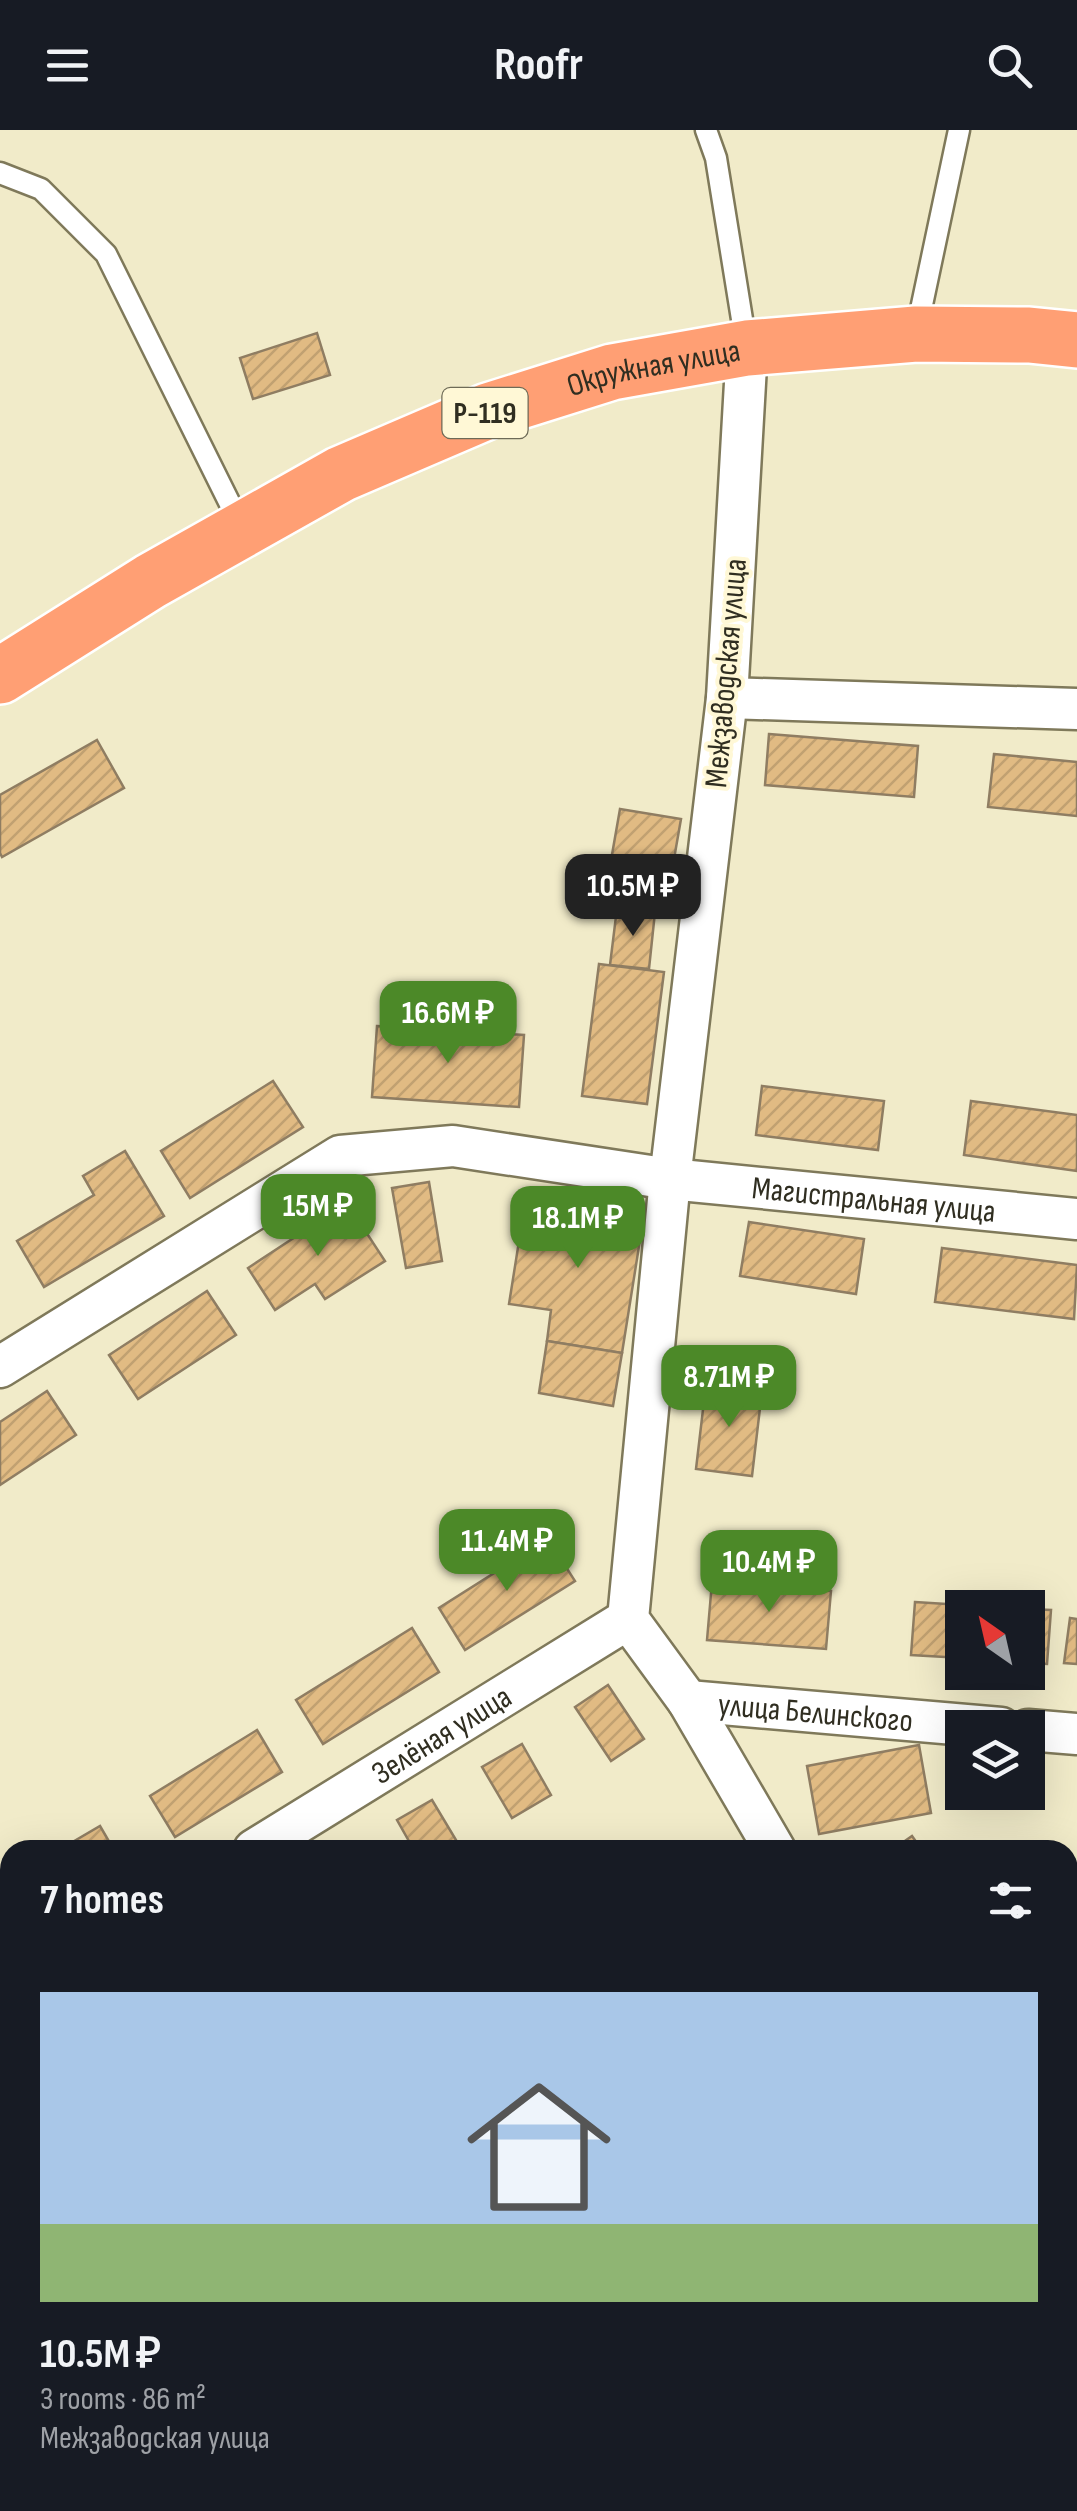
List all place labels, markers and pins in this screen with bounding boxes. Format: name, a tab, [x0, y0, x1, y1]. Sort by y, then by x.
pin: 10.5M ₽	[541, 854, 725, 939]
pin: 16.6M ₽	[356, 981, 540, 1066]
pin: 15M ₽	[248, 1174, 388, 1259]
pin: 18.1M ₽	[486, 1186, 670, 1271]
pin: 8.71M ₽	[637, 1345, 821, 1430]
pin: 11.4M ₽	[415, 1509, 599, 1594]
pin: 10.4M ₽	[677, 1530, 861, 1615]

